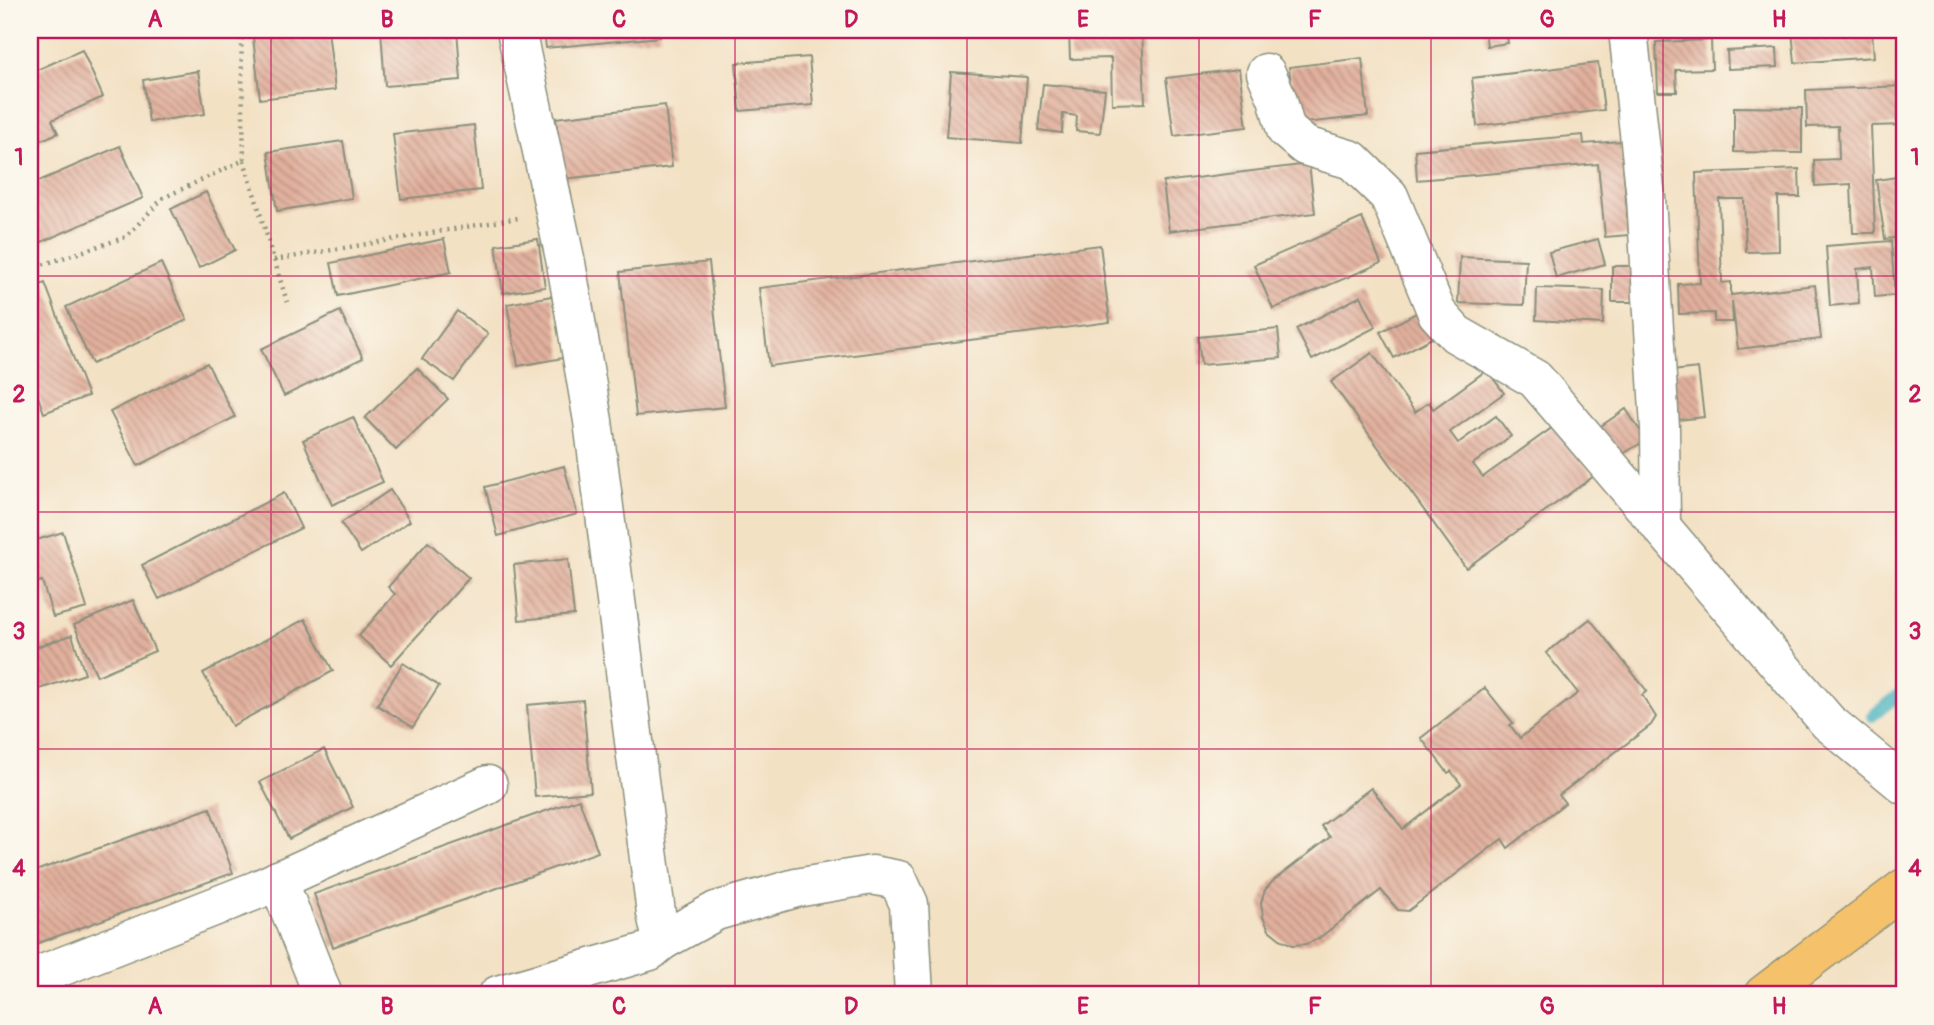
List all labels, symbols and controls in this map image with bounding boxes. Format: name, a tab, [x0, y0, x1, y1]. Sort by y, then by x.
text: A	[148, 5, 163, 34]
text: B	[380, 5, 394, 34]
text: C	[612, 5, 626, 34]
text: D	[844, 5, 858, 34]
text: E	[1077, 5, 1089, 34]
text: F	[1308, 5, 1322, 34]
text: G	[1539, 5, 1555, 34]
text: H	[1772, 5, 1786, 34]
text: 1	[15, 143, 24, 172]
text: 1	[1911, 143, 1920, 172]
text: 2	[13, 380, 26, 409]
text: 2	[1909, 380, 1922, 409]
text: 3	[13, 617, 25, 646]
text: 3	[1909, 617, 1921, 646]
text: 4	[12, 854, 26, 883]
text: 4	[1908, 854, 1922, 883]
text: A	[148, 992, 163, 1021]
text: B	[380, 992, 394, 1021]
text: C	[612, 992, 626, 1021]
text: D	[844, 992, 858, 1021]
text: E	[1077, 992, 1089, 1021]
text: F	[1308, 992, 1322, 1021]
text: G	[1539, 992, 1555, 1021]
text: H	[1772, 992, 1786, 1021]

